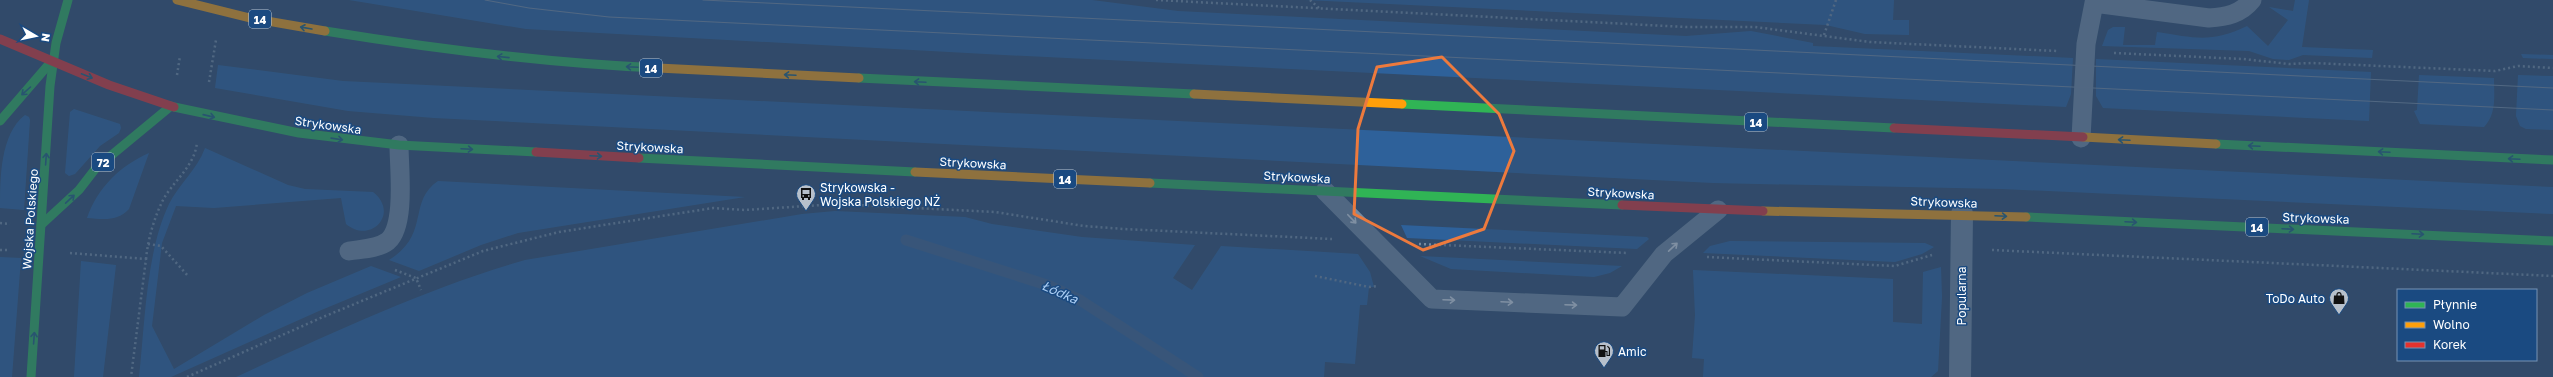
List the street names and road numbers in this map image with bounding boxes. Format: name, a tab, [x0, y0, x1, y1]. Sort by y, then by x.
road number: 14	[249, 10, 271, 28]
road number: 14	[640, 59, 662, 77]
street label: Strykowska	[294, 113, 362, 137]
road number: 14	[1745, 113, 1767, 131]
street label: Strykowska	[616, 138, 684, 156]
road number: 72	[92, 153, 114, 171]
street label: Strykowska	[939, 154, 1007, 172]
street label: Wojska Polskiego	[19, 168, 41, 270]
street label: Strykowska	[1263, 168, 1331, 186]
road number: 14	[1054, 170, 1076, 188]
street label: Strykowska	[1587, 184, 1655, 202]
street label: Strykowska	[1910, 193, 1978, 211]
street label: Strykowska	[2282, 209, 2350, 227]
road number: 14	[2246, 218, 2268, 236]
street label: Popularna	[1954, 266, 1969, 326]

